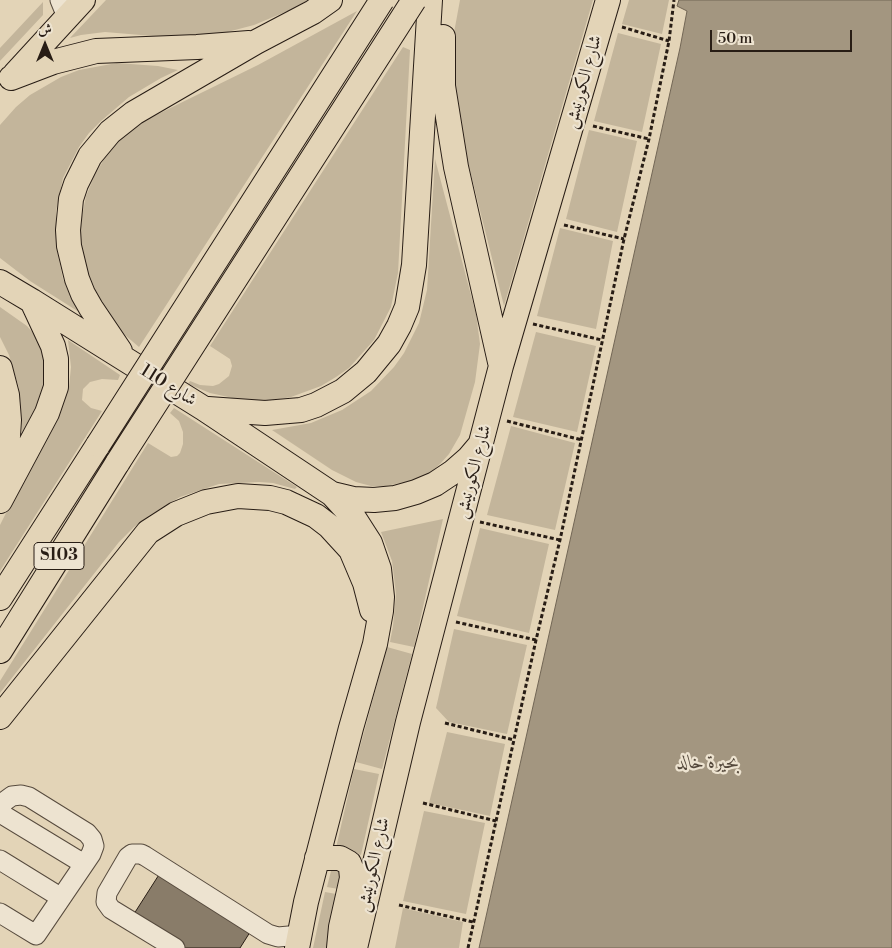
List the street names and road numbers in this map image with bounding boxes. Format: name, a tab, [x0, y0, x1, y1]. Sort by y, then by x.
street label: شارع الكورنيش	[560, 33, 608, 131]
street label: شارع 110	[136, 360, 200, 412]
street label: شارع الكورنيش	[451, 423, 497, 521]
road number: S103	[34, 542, 84, 570]
street label: شارع الكورنيش	[353, 816, 395, 914]

